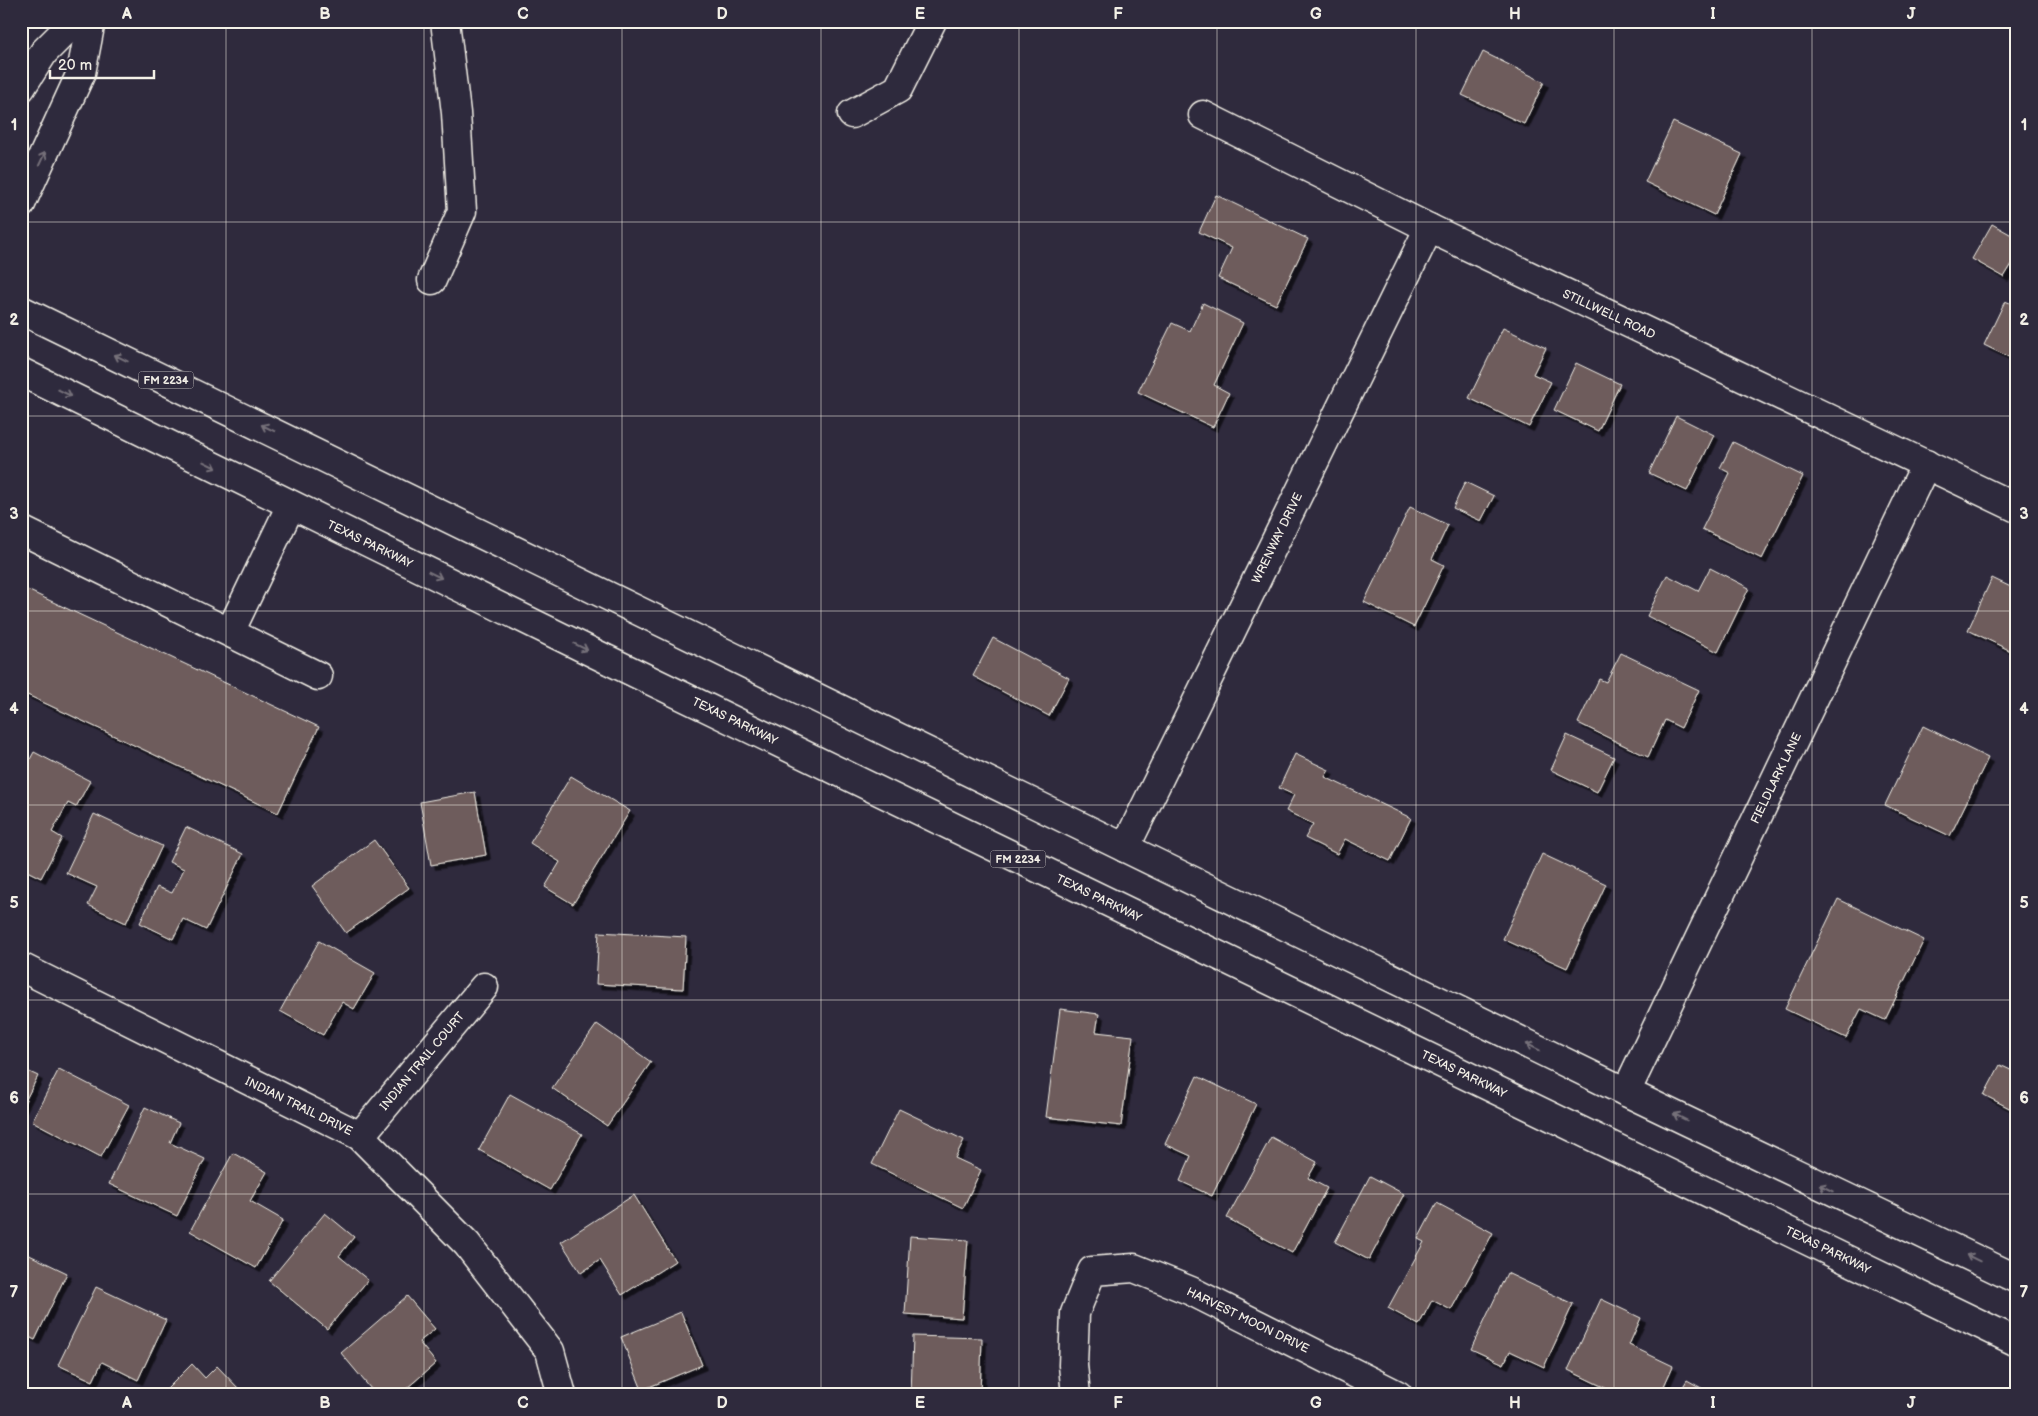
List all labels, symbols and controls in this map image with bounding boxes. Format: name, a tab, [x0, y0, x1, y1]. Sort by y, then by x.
text: A	[121, 5, 132, 24]
text: B	[319, 5, 331, 24]
text: C	[517, 5, 529, 24]
text: D	[716, 5, 728, 24]
text: E	[915, 5, 925, 24]
text: F	[1113, 5, 1123, 24]
text: G	[1310, 5, 1322, 24]
text: H	[1509, 5, 1521, 24]
text: I	[1710, 5, 1716, 24]
text: J	[1907, 5, 1916, 24]
scale bar	[50, 48, 154, 80]
text: 20 m	[58, 56, 92, 75]
text: 1	[11, 116, 17, 135]
text: 1	[2021, 116, 2027, 135]
one-way arrow	[37, 152, 47, 167]
street label: STILLWELL ROAD	[1560, 286, 1658, 343]
text: 2	[9, 311, 19, 330]
text: 2	[2019, 311, 2029, 330]
one-way arrow	[114, 353, 129, 362]
road number: FM 2234	[138, 372, 194, 388]
one-way arrow	[57, 389, 72, 398]
one-way arrow	[260, 423, 275, 433]
one-way arrow	[203, 461, 218, 471]
street label: WRENWAY DRIVE	[1249, 490, 1306, 586]
text: 3	[9, 505, 19, 524]
text: 3	[2019, 505, 2029, 524]
street label: TEXAS PARKWAY	[325, 517, 416, 572]
one-way arrow	[427, 571, 442, 581]
one-way arrow	[573, 642, 588, 652]
street label: TEXAS PARKWAY	[690, 694, 781, 749]
text: 4	[9, 700, 19, 719]
text: 4	[2019, 700, 2029, 719]
street label: FIELDLARK LANE	[1748, 730, 1805, 826]
road number: FM 2234	[990, 851, 1046, 868]
street label: TEXAS PARKWAY	[1054, 871, 1145, 926]
text: 5	[9, 894, 19, 913]
text: 5	[2019, 894, 2029, 913]
street label: INDIAN TRAIL COURT	[377, 1009, 468, 1113]
one-way arrow	[1526, 1042, 1541, 1051]
street label: TEXAS PARKWAY	[1419, 1047, 1510, 1102]
street label: INDIAN TRAIL DRIVE	[243, 1074, 355, 1139]
text: 6	[9, 1089, 19, 1108]
text: 6	[2019, 1089, 2029, 1108]
one-way arrow	[1672, 1112, 1687, 1122]
one-way arrow	[1819, 1182, 1834, 1192]
street label: TEXAS PARKWAY	[1783, 1223, 1874, 1278]
one-way arrow	[1966, 1253, 1981, 1262]
text: 7	[10, 1283, 19, 1302]
text: 7	[2020, 1283, 2029, 1302]
street label: HARVEST MOON DRIVE	[1184, 1284, 1312, 1357]
text: A	[121, 1394, 132, 1413]
text: B	[319, 1394, 331, 1413]
text: C	[517, 1394, 529, 1413]
text: D	[716, 1394, 728, 1413]
text: E	[915, 1394, 925, 1413]
text: F	[1113, 1394, 1123, 1413]
text: G	[1310, 1394, 1322, 1413]
text: H	[1509, 1394, 1521, 1413]
text: I	[1710, 1394, 1716, 1413]
text: J	[1907, 1394, 1916, 1413]

